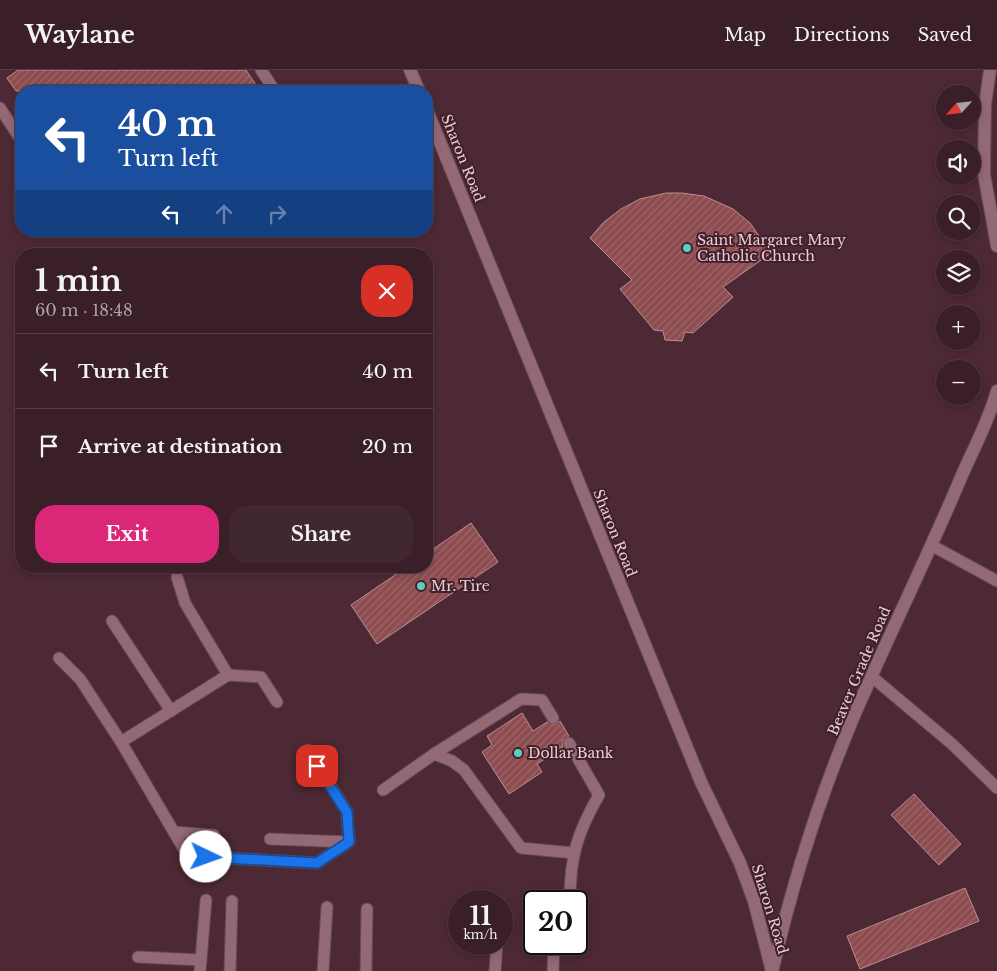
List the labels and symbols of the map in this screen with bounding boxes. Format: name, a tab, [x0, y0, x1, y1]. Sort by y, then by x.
north arrow	[936, 85, 981, 130]
street label: Sharon Road	[437, 112, 489, 205]
place label: Saint Margaret Mary Catholic Church	[697, 231, 846, 265]
marker: Saint Margaret Mary Catholic Church	[681, 242, 693, 254]
street label: Sharon Road	[589, 487, 641, 580]
place label: Mr. Tire	[431, 577, 490, 595]
marker: Mr. Tire	[415, 580, 427, 592]
street label: Beaver Grade Road	[824, 603, 894, 738]
place label: Dollar Bank	[528, 744, 614, 762]
pin	[296, 745, 338, 787]
marker: Dollar Bank	[512, 747, 524, 759]
position arrow	[179, 830, 231, 882]
street label: Sharon Road	[748, 862, 792, 957]
speed limit sign: 20	[523, 890, 588, 955]

